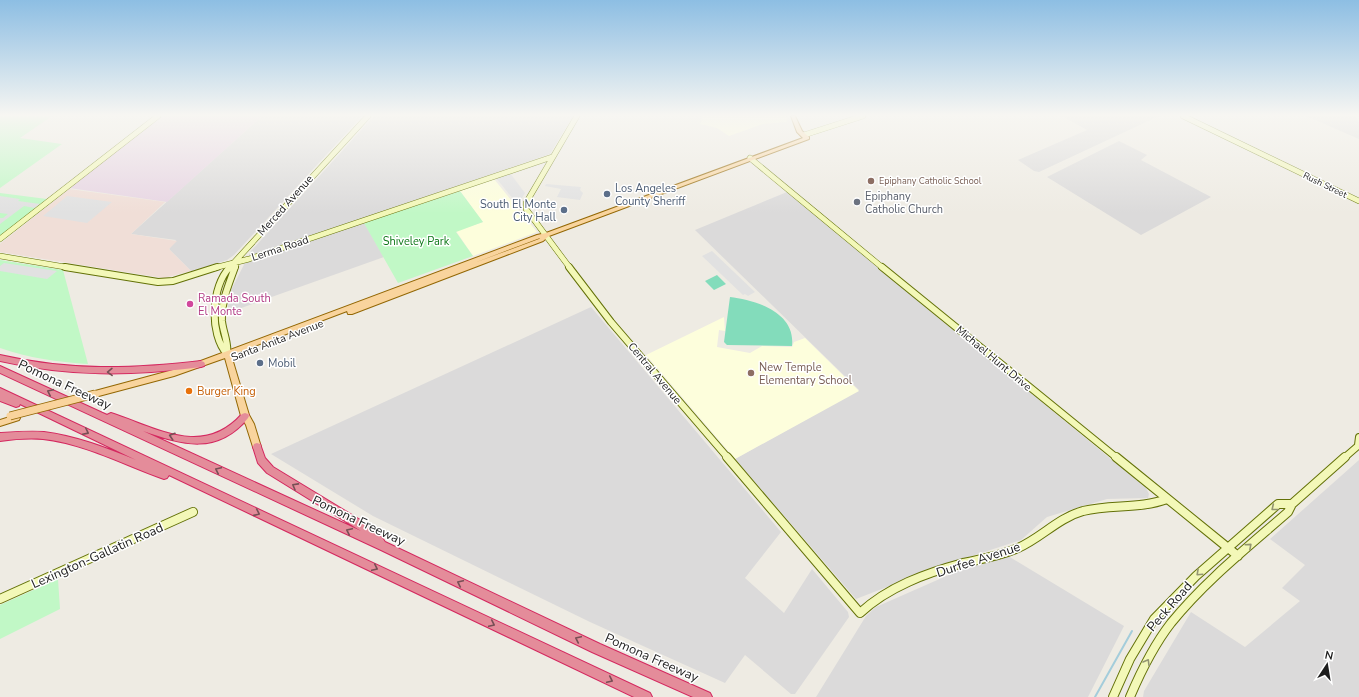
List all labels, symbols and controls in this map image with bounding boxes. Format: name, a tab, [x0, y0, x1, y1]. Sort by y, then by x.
street label: Rush Street	[1301, 169, 1350, 201]
street label: Merced Avenue	[254, 172, 317, 239]
place label: Epiphany Catholic School	[879, 175, 982, 187]
marker: Epiphany Catholic School	[866, 176, 876, 186]
place label: Los Angeles County Sheriff	[615, 181, 686, 209]
marker: Los Angeles County Sheriff	[602, 189, 612, 199]
place label: Epiphany Catholic Church	[865, 189, 943, 217]
place label: South El Monte City Hall	[480, 197, 557, 225]
marker: Epiphany Catholic Church	[852, 197, 862, 207]
marker: South El Monte City Hall	[559, 205, 569, 215]
street label: Lerma Road	[250, 232, 311, 265]
park label: Shiveley Park	[383, 234, 450, 249]
place label: Ramada South El Monte	[198, 291, 271, 319]
marker: Ramada South El Monte	[185, 299, 195, 309]
street label: Santa Anita Avenue	[229, 316, 326, 365]
street label: Michael Hunt Drive	[953, 322, 1035, 395]
street label: Central Avenue	[624, 339, 685, 407]
street label: Pomona Freeway	[15, 355, 114, 414]
place label: Mobil	[268, 356, 296, 371]
marker: Mobil	[255, 358, 265, 368]
place label: New Temple Elementary School	[759, 360, 853, 388]
one-way arrow	[107, 368, 113, 376]
marker: New Temple Elementary School	[746, 368, 756, 378]
place label: Burger King	[197, 384, 256, 399]
marker: Burger King	[184, 386, 194, 396]
one-way arrow	[46, 389, 54, 397]
one-way arrow	[81, 427, 89, 435]
one-way arrow	[169, 432, 176, 441]
one-way arrow	[215, 467, 222, 475]
one-way arrow	[292, 483, 299, 490]
street label: Pomona Freeway	[309, 491, 408, 550]
one-way arrow	[1271, 504, 1278, 511]
one-way arrow	[254, 508, 261, 516]
street label: Lexington-Gallatin Road	[29, 519, 166, 593]
one-way arrow	[346, 528, 353, 536]
street label: Durfee Avenue	[934, 538, 1023, 582]
one-way arrow	[1244, 544, 1252, 551]
one-way arrow	[370, 563, 378, 571]
one-way arrow	[1196, 569, 1204, 576]
street label: Peck Road	[1143, 578, 1197, 636]
one-way arrow	[457, 580, 465, 588]
one-way arrow	[488, 619, 496, 627]
street label: Pomona Freeway	[602, 629, 702, 687]
one-way arrow	[575, 636, 582, 644]
north arrow	[1307, 645, 1347, 685]
text: N	[1323, 648, 1335, 664]
one-way arrow	[1142, 659, 1149, 666]
one-way arrow	[605, 675, 613, 683]

